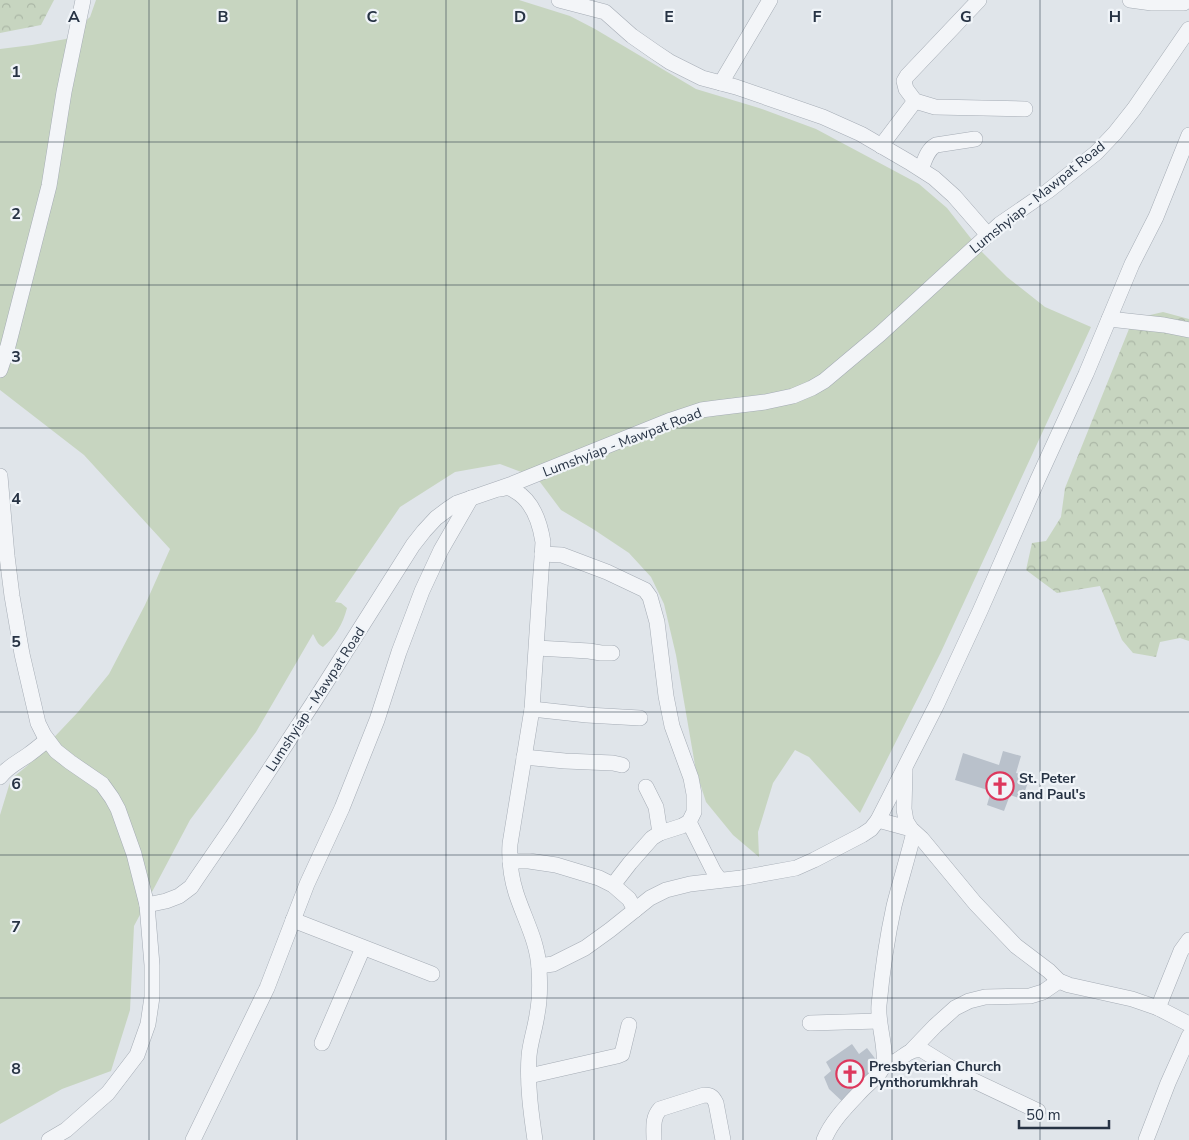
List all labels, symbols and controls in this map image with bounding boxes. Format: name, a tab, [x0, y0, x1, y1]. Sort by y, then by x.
text: A	[68, 6, 80, 28]
text: B	[217, 6, 229, 28]
text: C	[367, 6, 378, 28]
text: D	[514, 6, 526, 28]
text: E	[664, 6, 674, 28]
text: F	[813, 6, 822, 28]
text: G	[960, 6, 972, 28]
text: H	[1109, 6, 1121, 28]
text: 1	[11, 61, 21, 83]
street label: Lumshyiap - Mawpat Road	[966, 137, 1109, 258]
text: 2	[11, 203, 21, 225]
text: 3	[11, 346, 21, 368]
street label: Lumshyiap - Mawpat Road	[540, 403, 704, 482]
text: 4	[11, 488, 21, 510]
street label: Lumshyiap - Mawpat Road	[261, 623, 369, 775]
text: 5	[11, 631, 21, 653]
place label: St. Peter and Paul's	[1019, 769, 1086, 804]
church icon: St. Peter and Paul's	[985, 771, 1015, 801]
text: 6	[11, 773, 21, 795]
text: 7	[11, 916, 21, 938]
place label: Presbyterian Church Pynthorumkhrah	[869, 1057, 1001, 1092]
text: 8	[11, 1058, 21, 1080]
church icon: Presbyterian Church Pynthorumkhrah	[835, 1059, 865, 1089]
scale bar	[1019, 1098, 1109, 1130]
text: 50 m	[1026, 1105, 1061, 1125]

